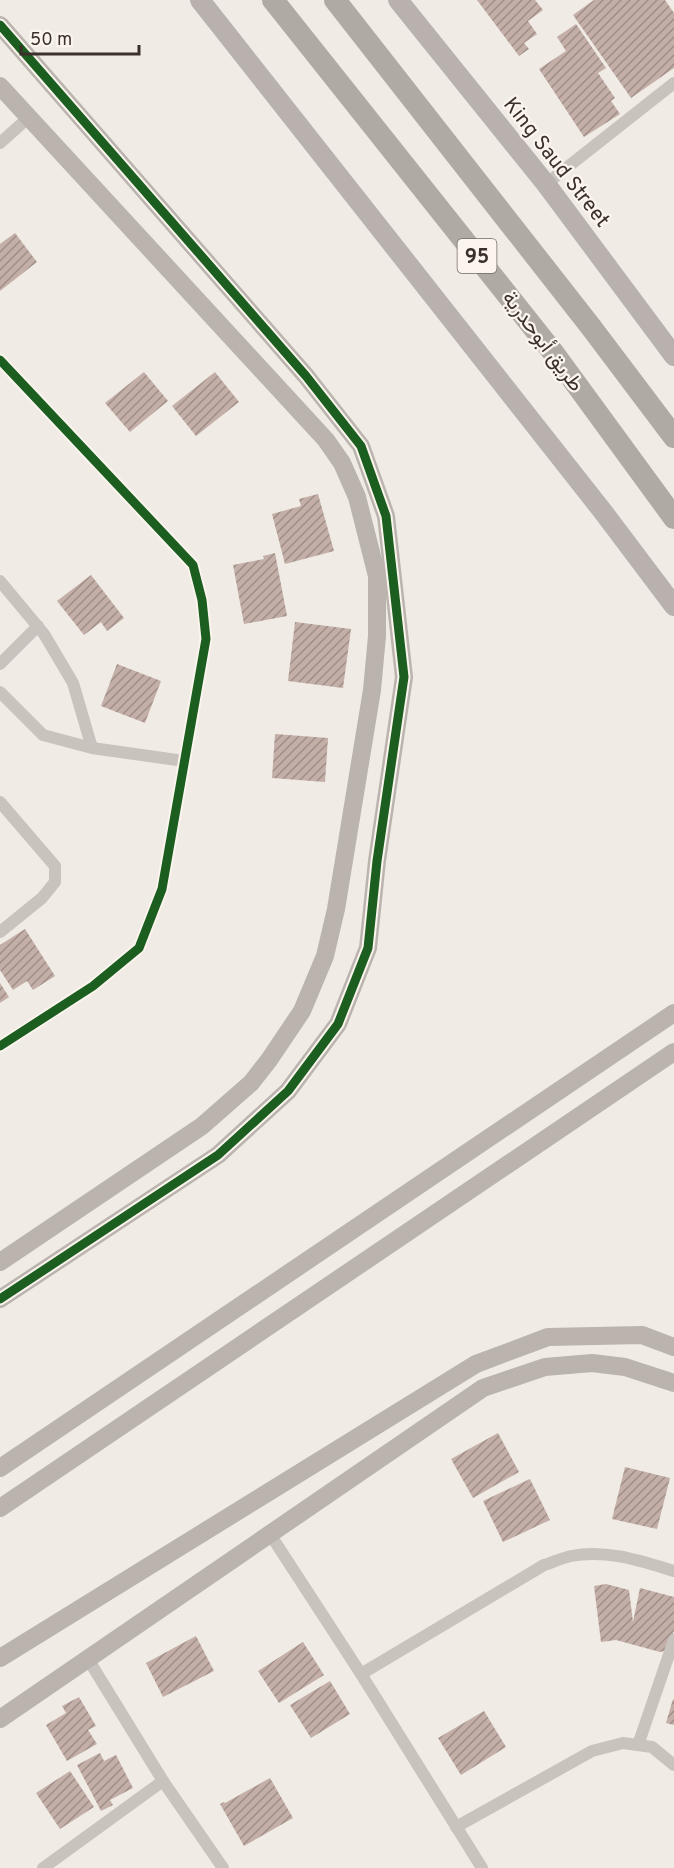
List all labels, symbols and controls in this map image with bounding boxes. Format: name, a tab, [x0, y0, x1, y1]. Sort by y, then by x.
scale bar	[21, 18, 140, 56]
text: 50 m	[30, 29, 72, 52]
street label: King Saud Street	[497, 92, 615, 233]
road number: 95	[458, 239, 496, 273]
street label: طريق أبوحدرية	[495, 286, 589, 398]

